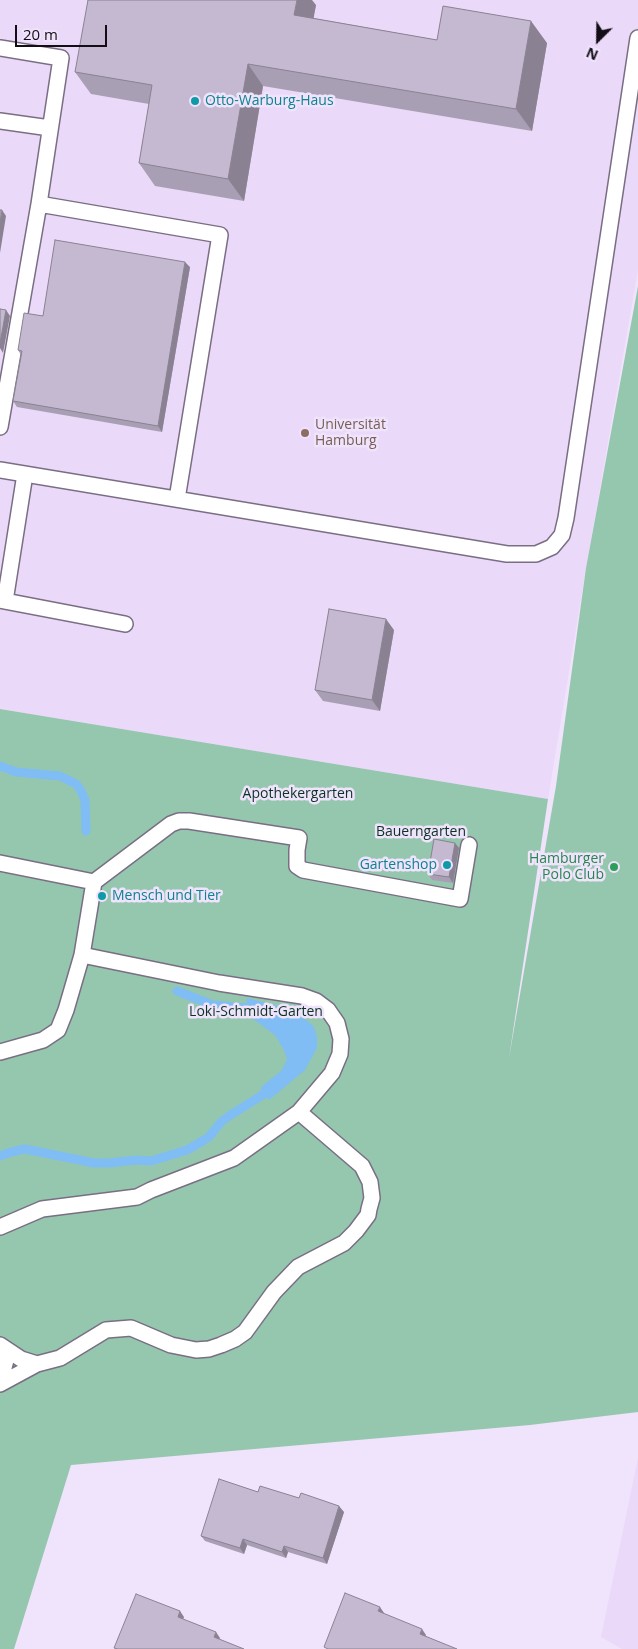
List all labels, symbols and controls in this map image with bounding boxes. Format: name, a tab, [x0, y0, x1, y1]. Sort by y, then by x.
scale bar	[18, 15, 110, 47]
north arrow	[573, 15, 623, 65]
text: 20 m	[23, 24, 58, 44]
text: N	[583, 43, 601, 65]
place label: Otto-Warburg-Haus	[205, 93, 334, 109]
marker: Otto-Warburg-Haus	[189, 95, 201, 107]
place label: Universität Hamburg	[315, 417, 386, 450]
marker: Universität Hamburg	[299, 427, 311, 439]
park label: Apothekergarten	[243, 786, 353, 802]
park label: Bauerngarten	[376, 824, 466, 840]
place label: Hamburger Polo Club	[529, 851, 604, 884]
place label: Gartenshop	[360, 857, 437, 873]
marker: Gartenshop	[441, 859, 453, 871]
marker: Hamburger Polo Club	[608, 861, 620, 873]
place label: Mensch und Tier	[112, 888, 221, 904]
marker: Mensch und Tier	[96, 890, 108, 902]
park label: Loki-Schmidt-Garten	[189, 1004, 323, 1020]

